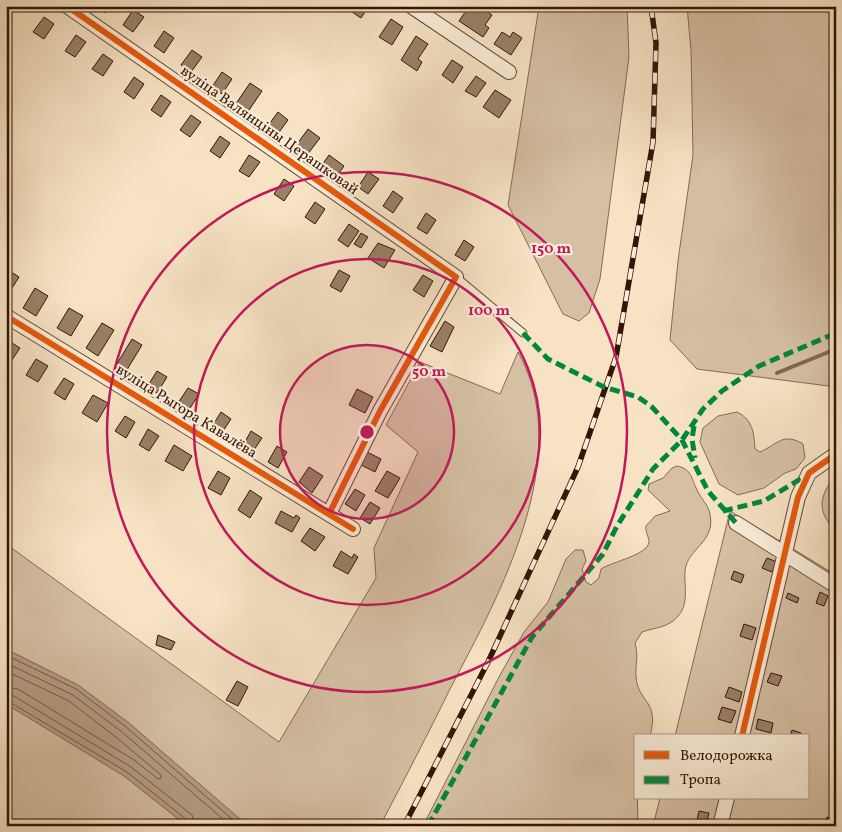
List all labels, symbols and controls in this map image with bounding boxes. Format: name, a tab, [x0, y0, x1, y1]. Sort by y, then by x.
street label: вуліца Валянціны Церашковай	[176, 61, 362, 201]
text: 150 m	[531, 239, 571, 260]
text: 100 m	[468, 301, 511, 322]
street label: вуліца Рыгора Кавалёва	[111, 360, 261, 464]
text: 50 m	[412, 362, 446, 383]
centre of rings	[358, 423, 376, 441]
legend	[634, 734, 810, 800]
text: Велодорожка	[680, 746, 773, 767]
text: Тропа	[680, 770, 721, 791]

